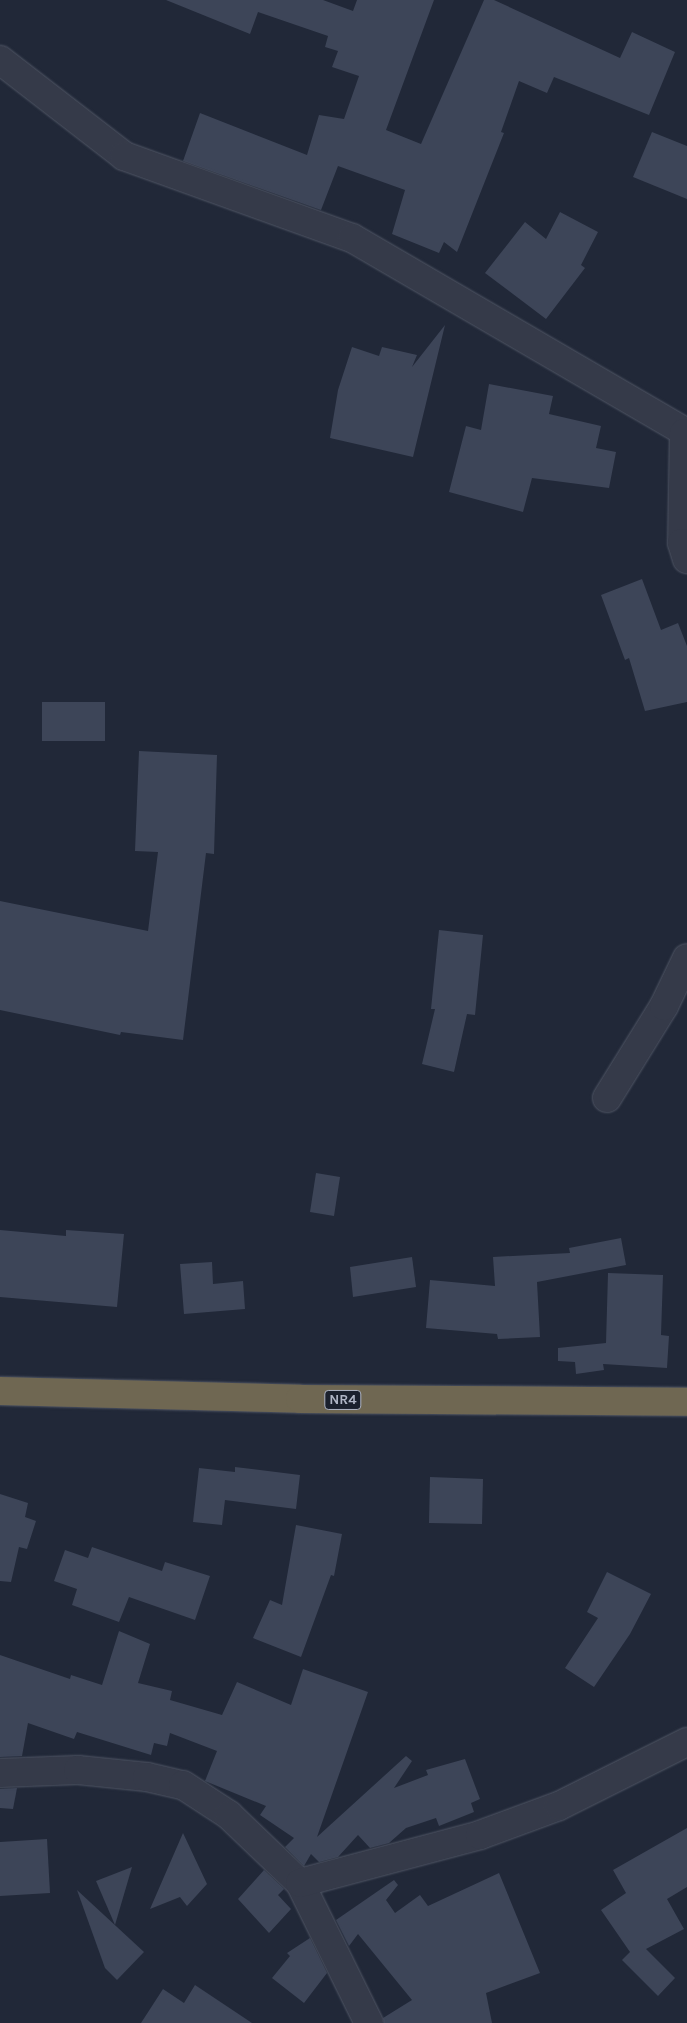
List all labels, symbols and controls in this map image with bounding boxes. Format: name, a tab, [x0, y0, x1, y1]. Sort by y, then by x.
road number: NR4	[324, 1388, 362, 1412]

